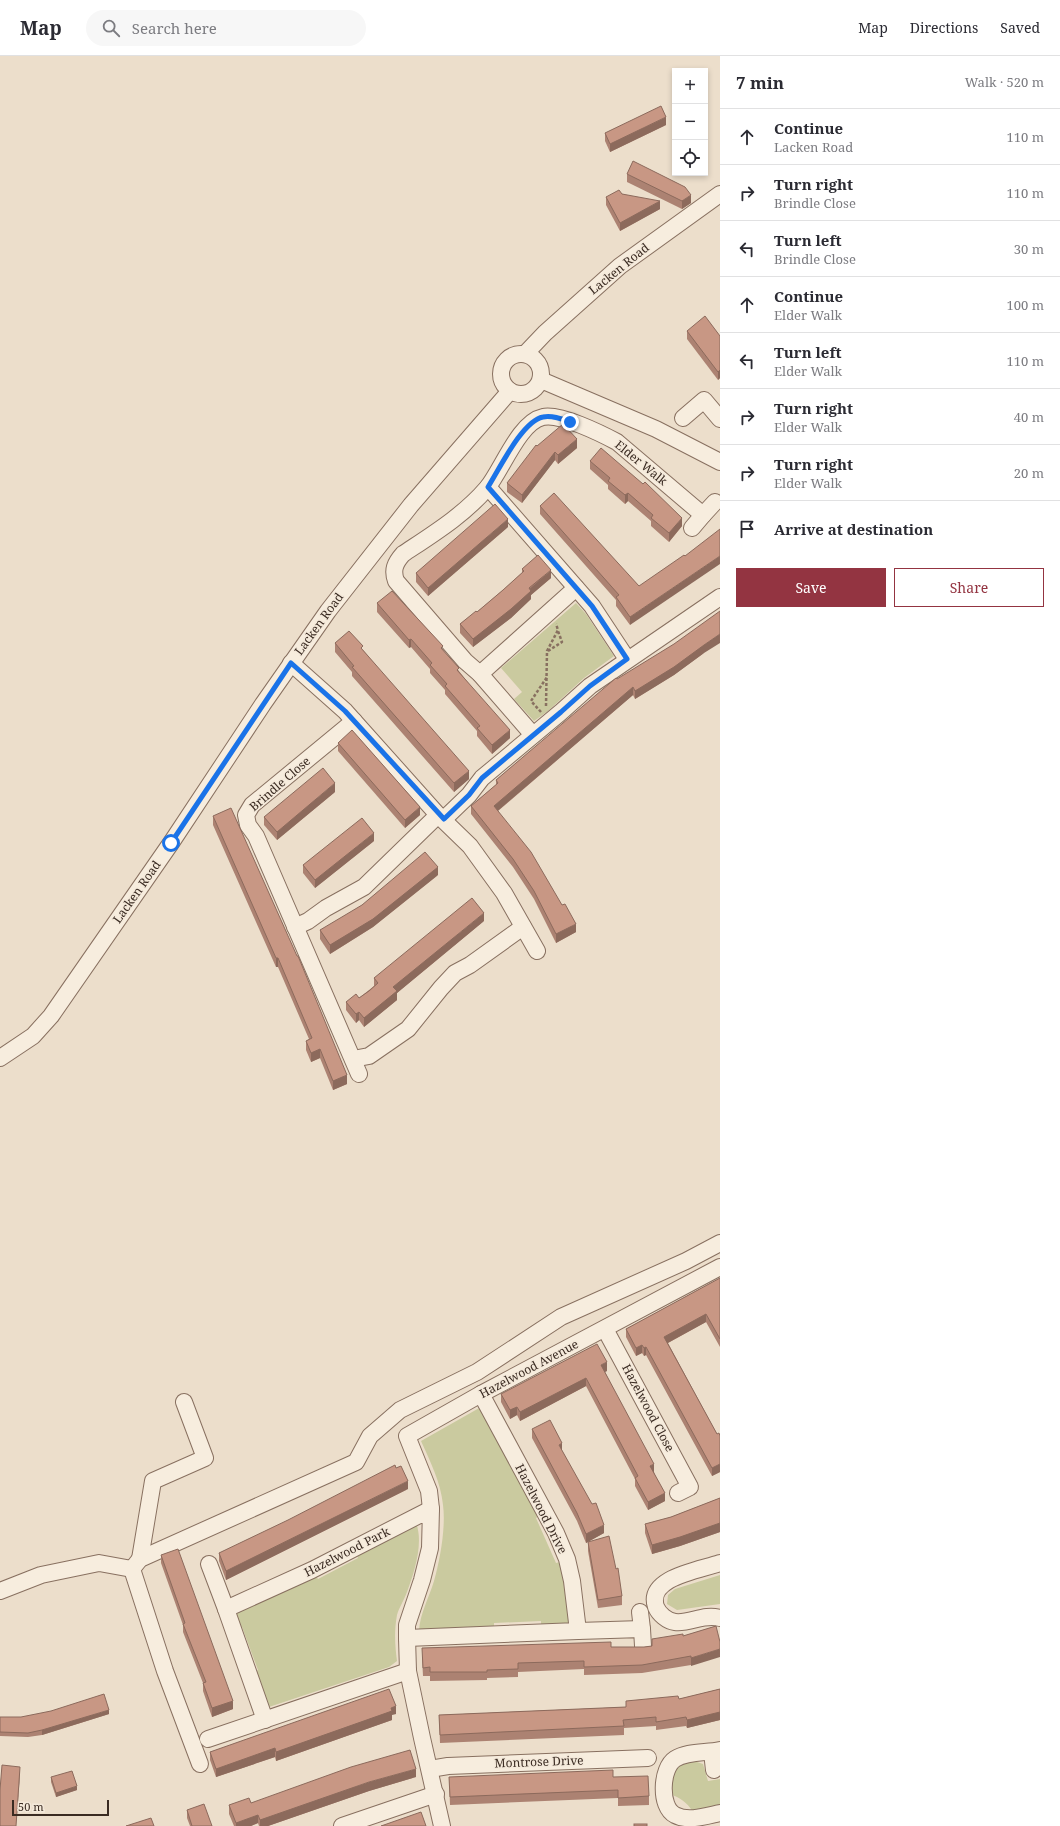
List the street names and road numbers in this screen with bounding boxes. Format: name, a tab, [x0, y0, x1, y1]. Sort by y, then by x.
street label: Lacken Road	[585, 239, 653, 298]
street label: Elder Walk	[611, 436, 672, 490]
street label: Lacken Road	[290, 589, 347, 658]
street label: Brindle Close	[246, 752, 314, 815]
street label: Lacken Road	[109, 856, 165, 927]
street label: Hazelwood Avenue	[476, 1335, 581, 1402]
street label: Hazelwood Close	[618, 1361, 679, 1455]
street label: Hazelwood Drive	[511, 1461, 571, 1557]
street label: Hazelwood Park	[301, 1522, 393, 1580]
street label: Montrose Drive	[494, 1751, 584, 1772]

